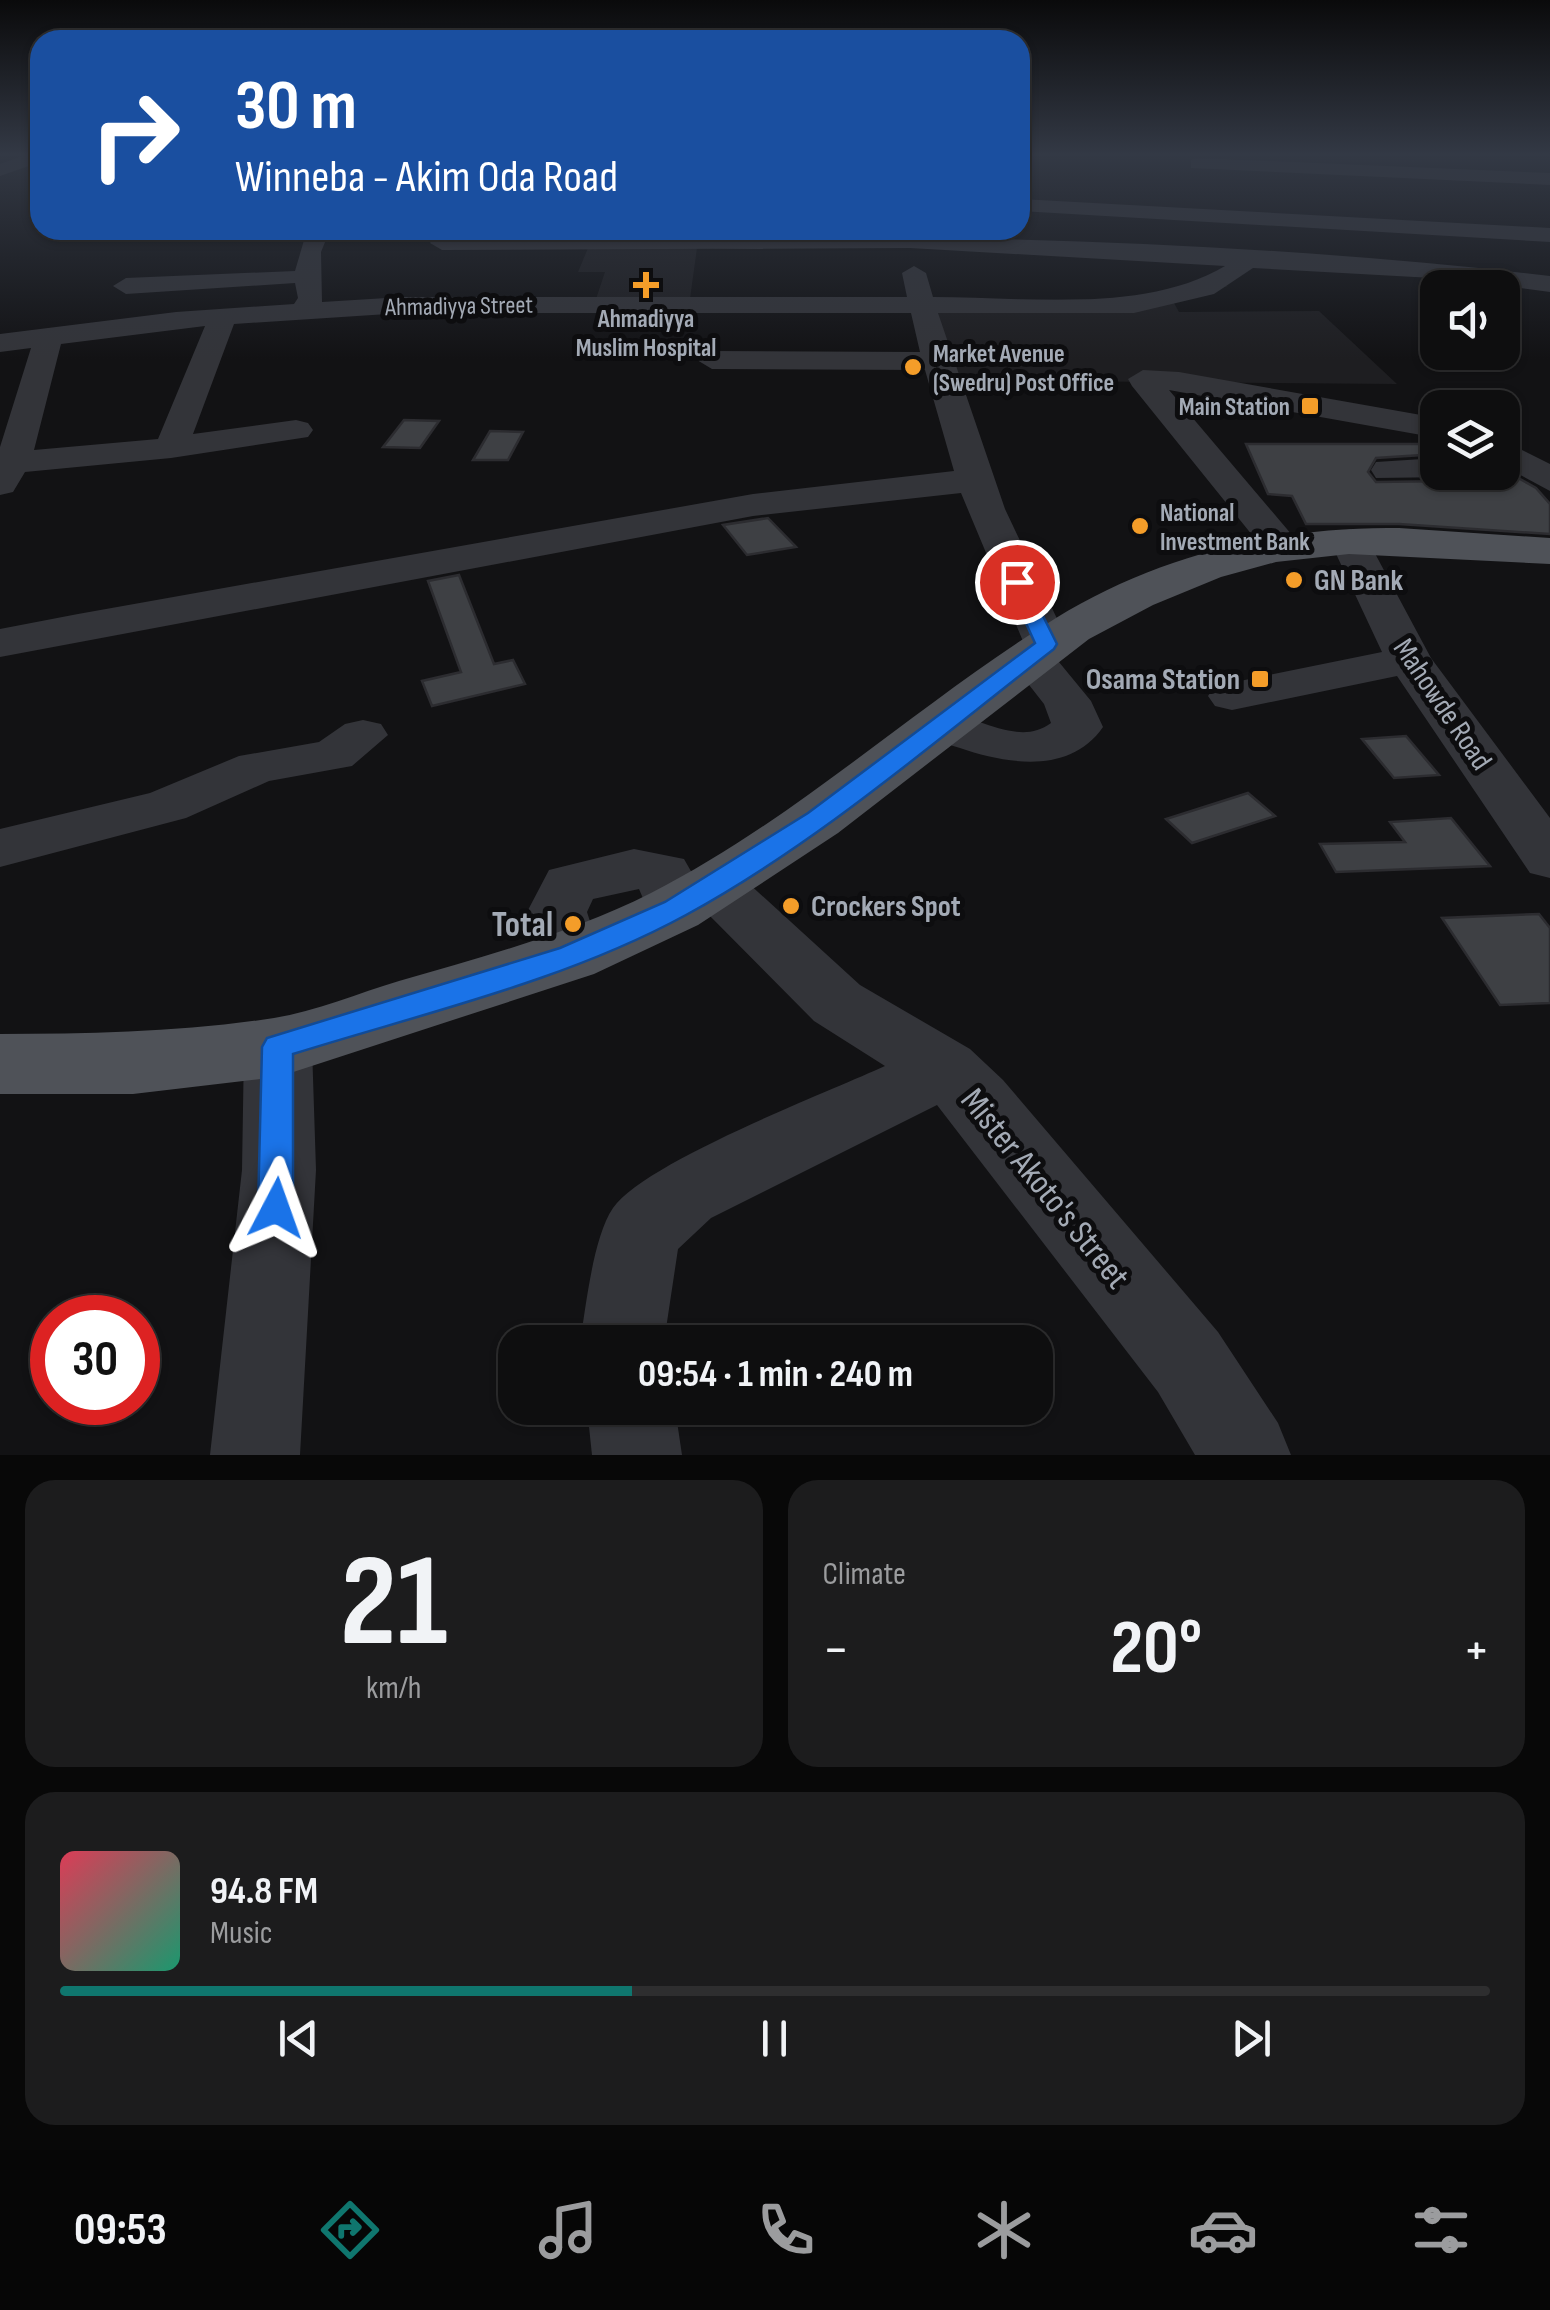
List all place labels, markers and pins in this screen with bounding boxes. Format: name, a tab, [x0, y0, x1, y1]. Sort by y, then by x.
marker: Ahmadiyya Muslim Hospital	[633, 272, 659, 298]
place label: Ahmadiyya Muslim Hospital	[576, 304, 716, 364]
place label: Market Avenue (Swedru) Post Office	[933, 339, 1114, 399]
marker: Market Avenue (Swedru) Post Office	[902, 356, 924, 378]
place label: Main Station	[1179, 392, 1290, 423]
marker: Main Station	[1299, 395, 1321, 417]
place label: National Investment Bank	[1160, 498, 1310, 558]
marker: National Investment Bank	[1129, 515, 1151, 537]
pin	[975, 540, 1060, 625]
place label: GN Bank	[1314, 563, 1403, 599]
marker: GN Bank	[1283, 569, 1305, 591]
place label: Osama Station	[1086, 662, 1240, 698]
marker: Osama Station	[1249, 668, 1271, 690]
place label: Crockers Spot	[811, 889, 961, 925]
marker: Crockers Spot	[780, 895, 802, 917]
place label: Total	[492, 904, 553, 947]
marker: Total	[562, 913, 584, 935]

